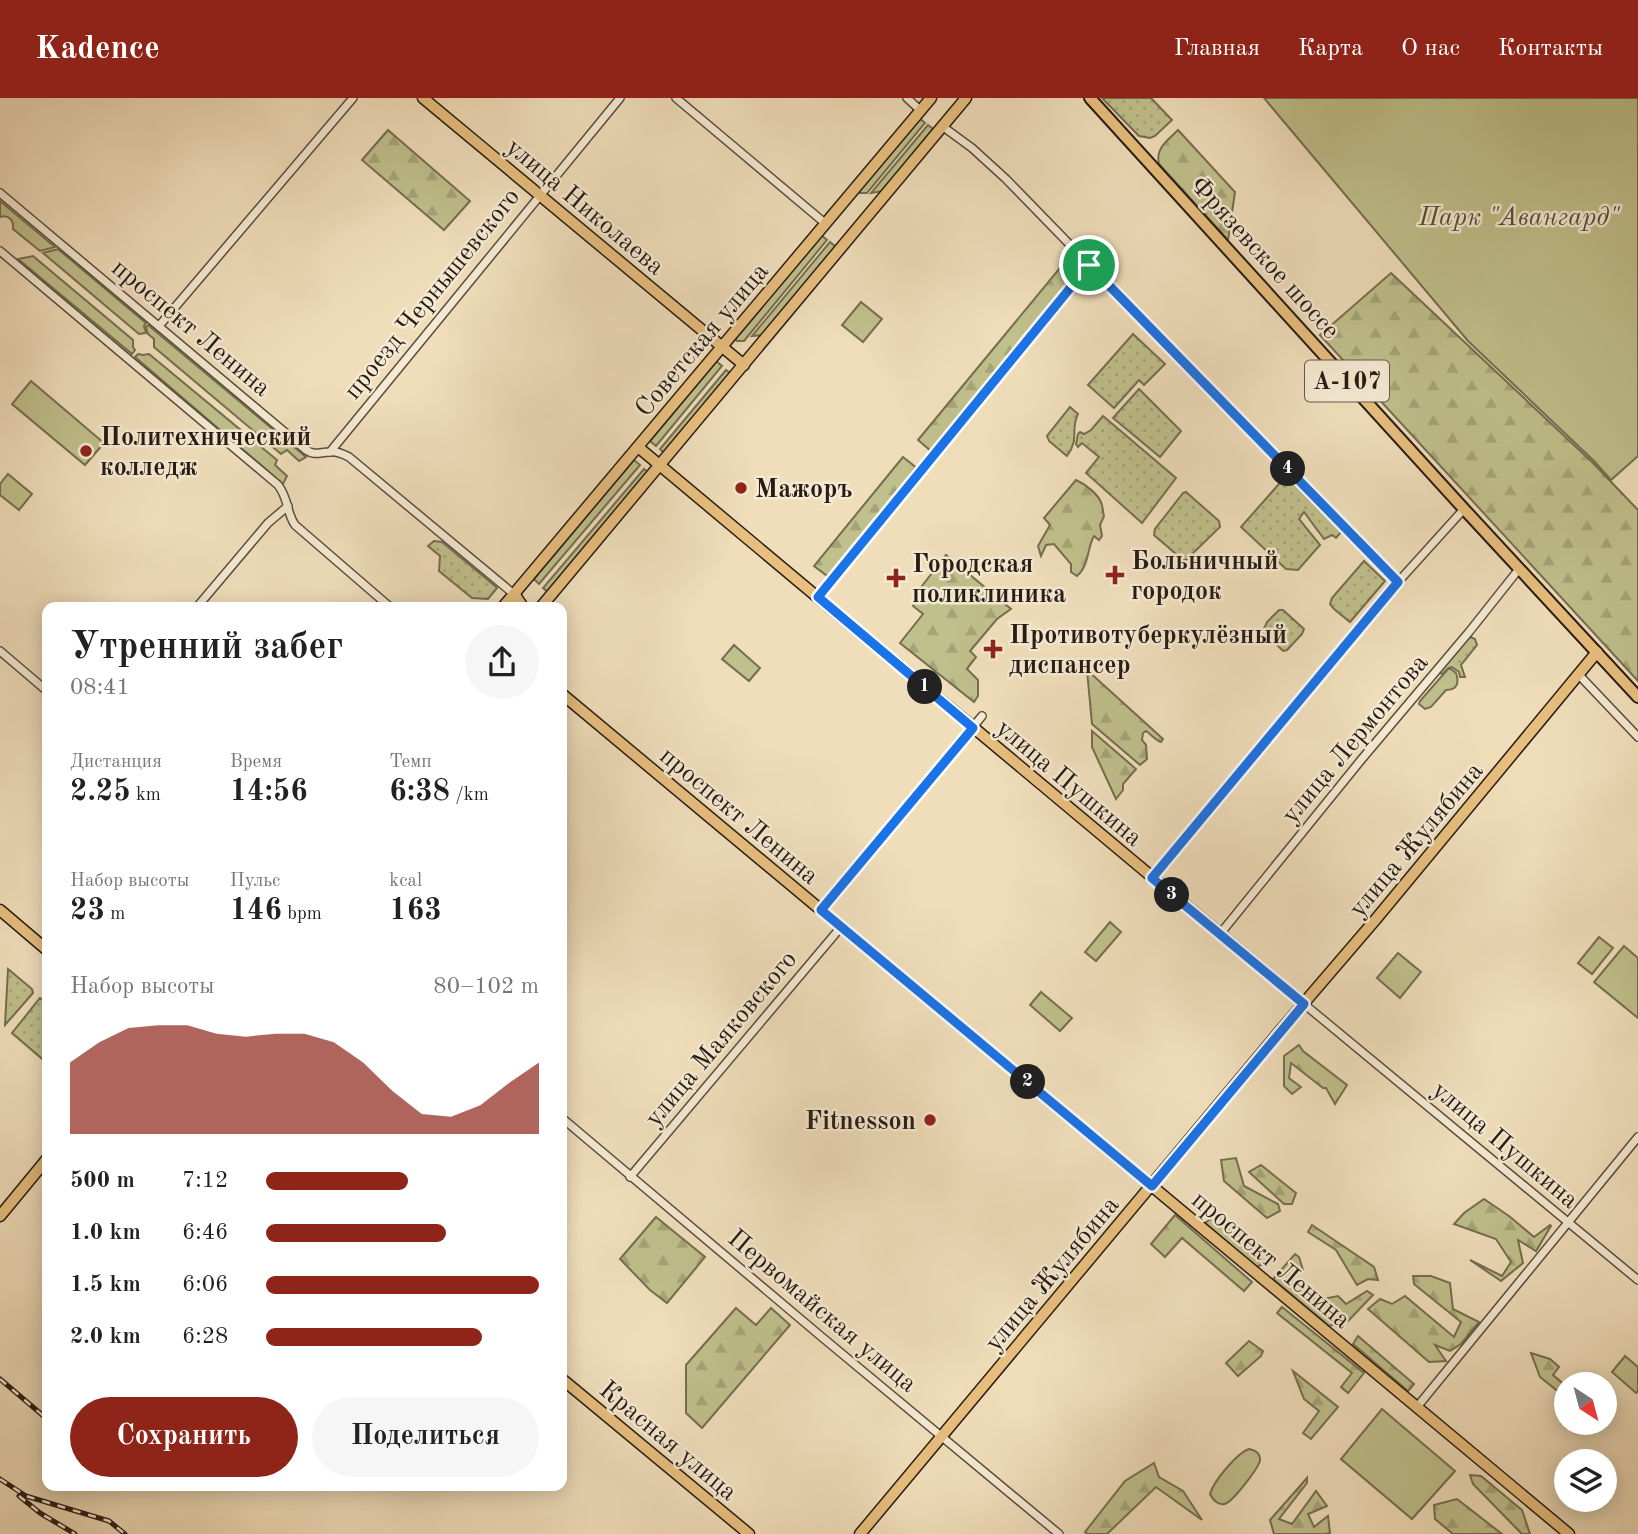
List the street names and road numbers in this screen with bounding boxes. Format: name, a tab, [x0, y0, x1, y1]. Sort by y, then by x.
street label: улица Николаева	[501, 134, 669, 281]
street label: Фрязевское шоссе	[1185, 172, 1344, 344]
street label: проезд Чернышевского	[340, 184, 525, 405]
street label: проспект Ленина	[106, 255, 275, 402]
street label: Советская улица	[631, 258, 774, 422]
road number: А-107	[1305, 360, 1389, 402]
street label: улица Лермонтова	[1277, 650, 1434, 829]
street label: улица Пушкина	[991, 715, 1147, 852]
street label: проспект Ленина	[654, 743, 823, 890]
street label: улица Жулябина	[1345, 758, 1489, 923]
street label: улица Маяковского	[641, 946, 802, 1132]
street label: улица Пушкина	[1427, 1077, 1583, 1214]
street label: проспект Ленина	[1186, 1187, 1355, 1334]
street label: улица Жулябина	[981, 1192, 1125, 1357]
street label: Первомайская улица	[722, 1225, 921, 1398]
street label: Красная улица	[594, 1377, 742, 1507]

